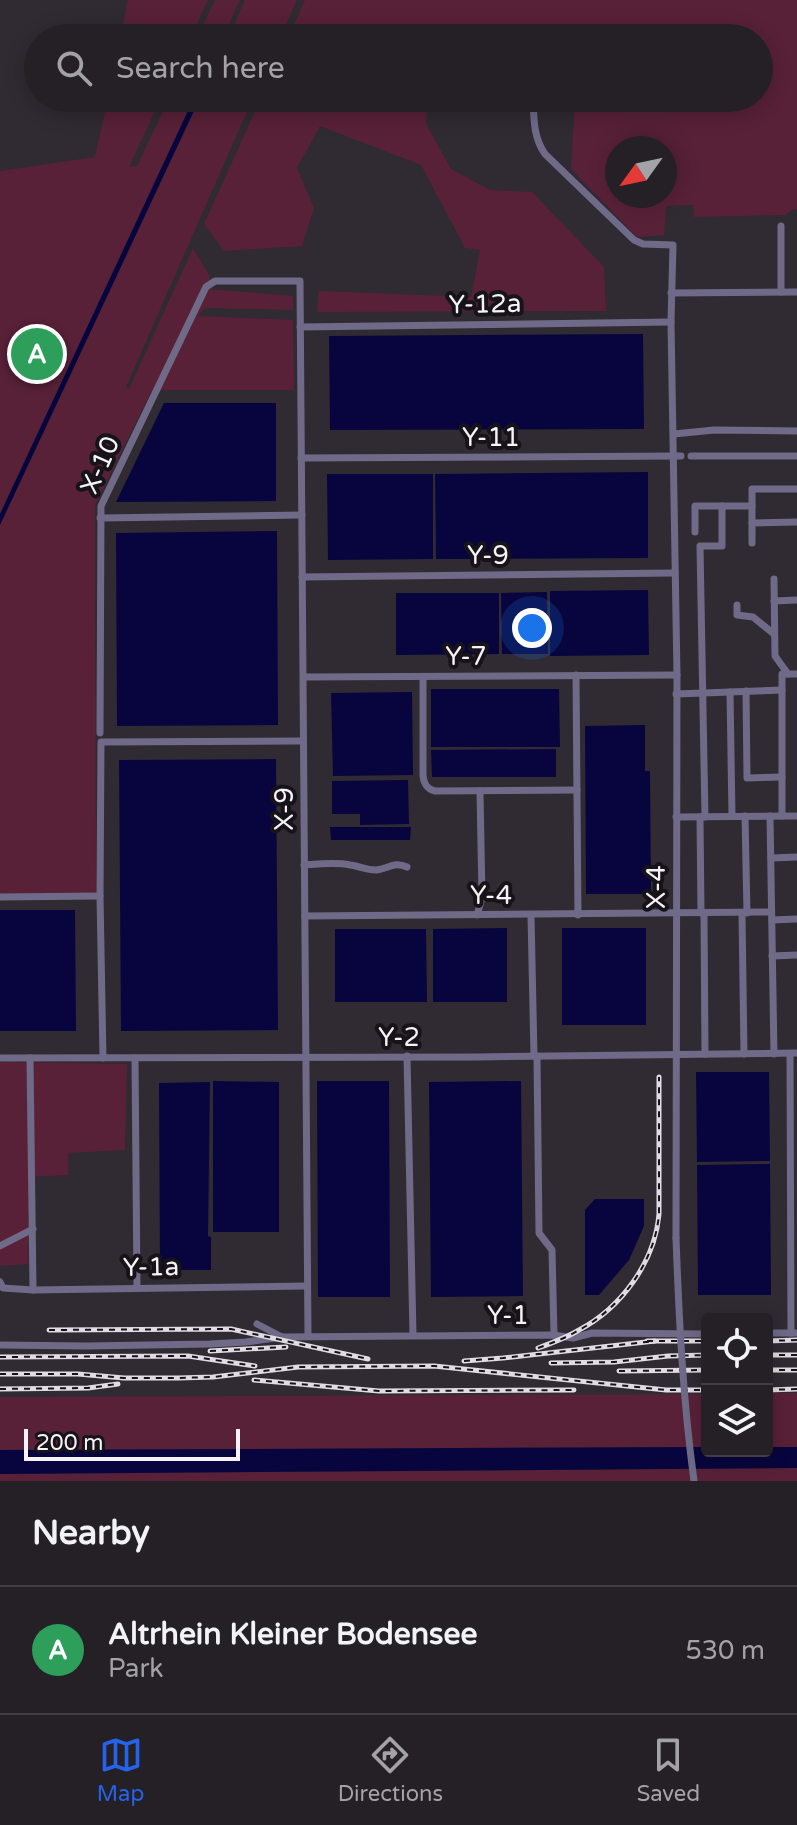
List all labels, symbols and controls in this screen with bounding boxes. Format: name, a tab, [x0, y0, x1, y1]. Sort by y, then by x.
search box	[24, 24, 773, 112]
icon: search	[52, 46, 96, 90]
text: Search here	[116, 50, 285, 87]
north arrow	[605, 136, 677, 208]
street label: Y-12a	[448, 288, 522, 320]
pin: A	[11, 324, 63, 384]
street label: Y-11	[462, 422, 520, 453]
street label: X-10	[74, 431, 126, 499]
street label: Y-9	[467, 540, 509, 571]
your location	[512, 608, 552, 648]
street label: Y-7	[445, 641, 487, 672]
street label: X-9	[269, 787, 300, 831]
street label: X-4	[641, 865, 672, 909]
street label: Y-4	[470, 880, 512, 911]
street label: Y-2	[378, 1022, 420, 1053]
street label: Y-1a	[123, 1251, 179, 1283]
street label: Y-1	[487, 1300, 529, 1331]
map controls	[701, 1313, 773, 1457]
button: locate	[701, 1313, 773, 1385]
button: layers	[701, 1385, 773, 1457]
scale bar	[24, 1425, 240, 1461]
text: 200 m	[36, 1430, 103, 1456]
text: Nearby	[32, 1513, 150, 1554]
text: Altrhein Kleiner Bodensee	[108, 1616, 477, 1653]
text: A	[48, 1635, 68, 1666]
text: 530 m	[685, 1635, 765, 1666]
text: Park	[108, 1653, 164, 1684]
tab: Map	[97, 1733, 144, 1807]
tab: Directions	[338, 1733, 443, 1807]
tab: Saved	[637, 1733, 700, 1807]

